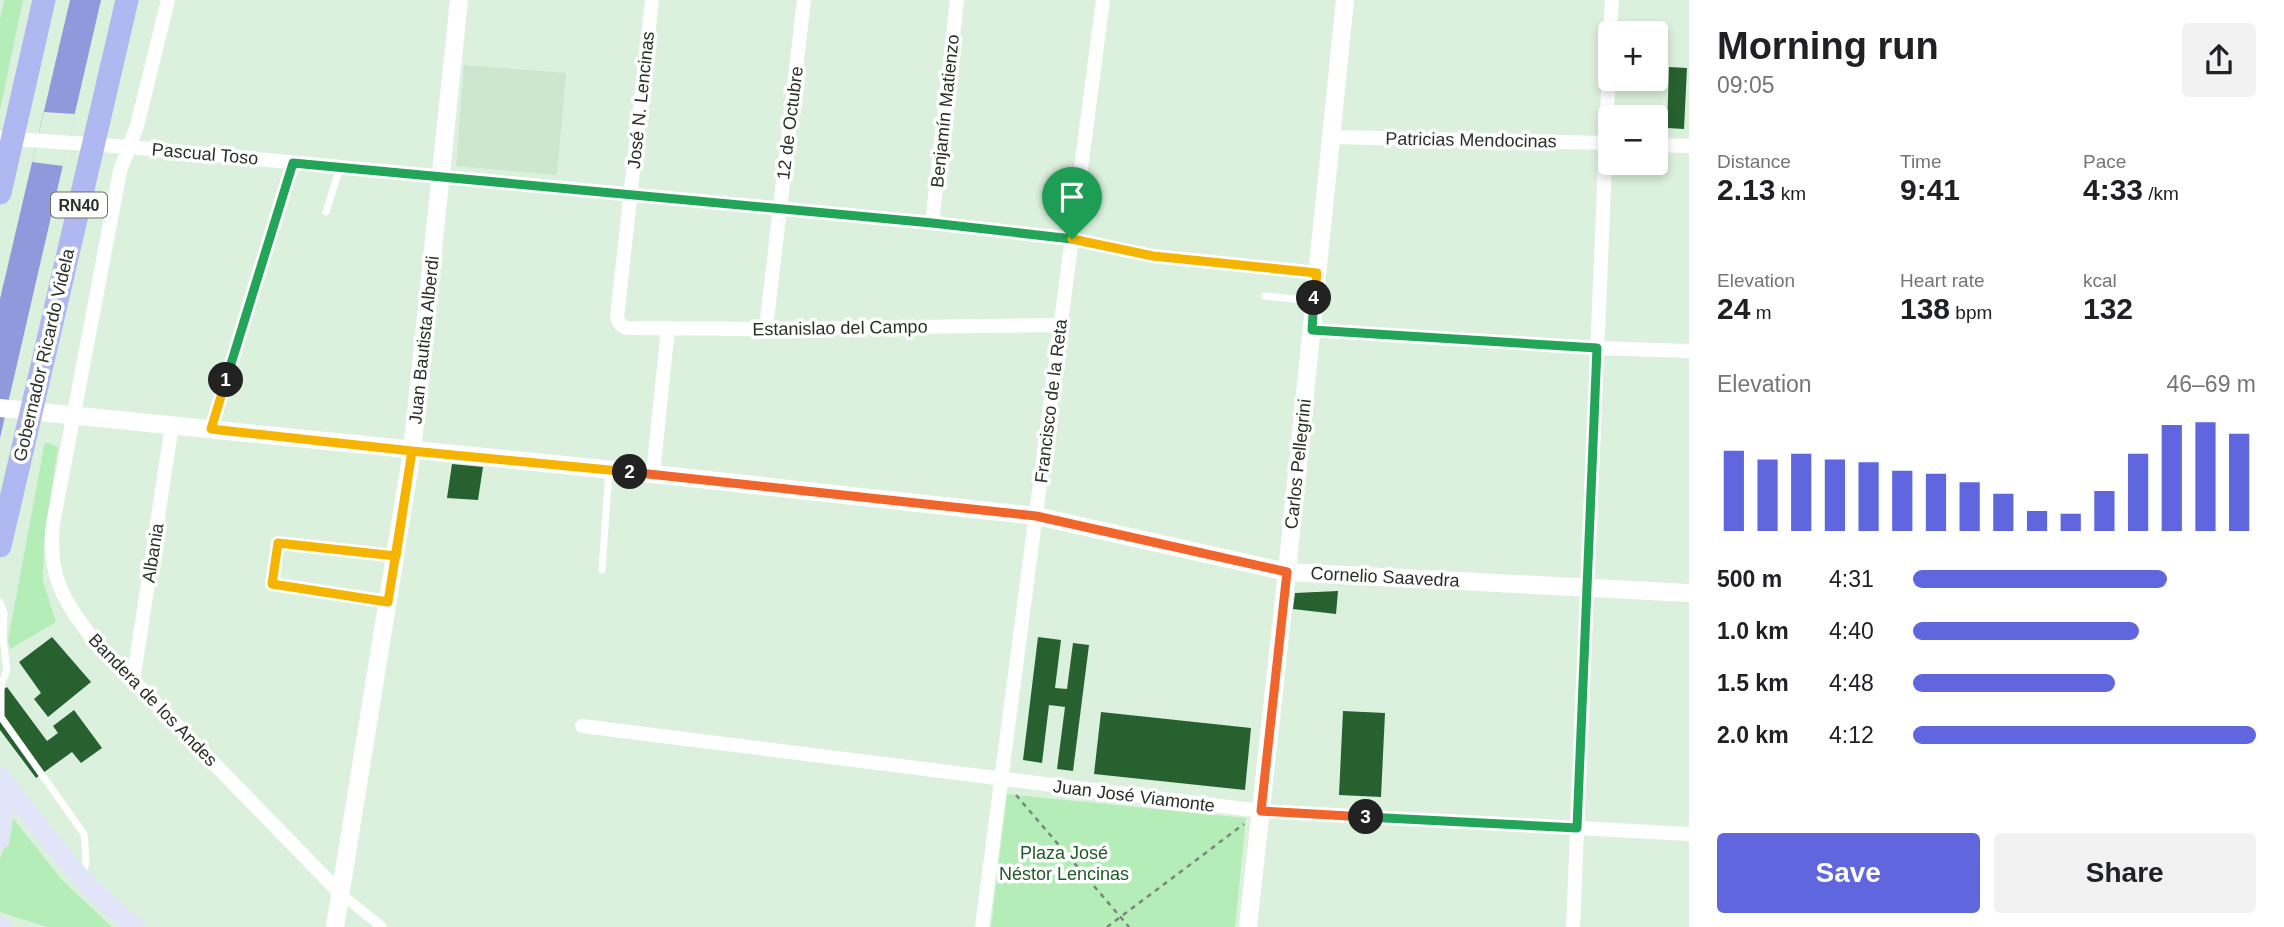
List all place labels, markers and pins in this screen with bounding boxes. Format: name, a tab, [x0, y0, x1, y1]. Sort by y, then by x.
pin	[1042, 167, 1102, 239]
pin: 4	[1296, 280, 1332, 316]
pin: 1	[208, 362, 244, 398]
pin: 2	[612, 454, 648, 490]
pin: 3	[1348, 800, 1384, 834]

